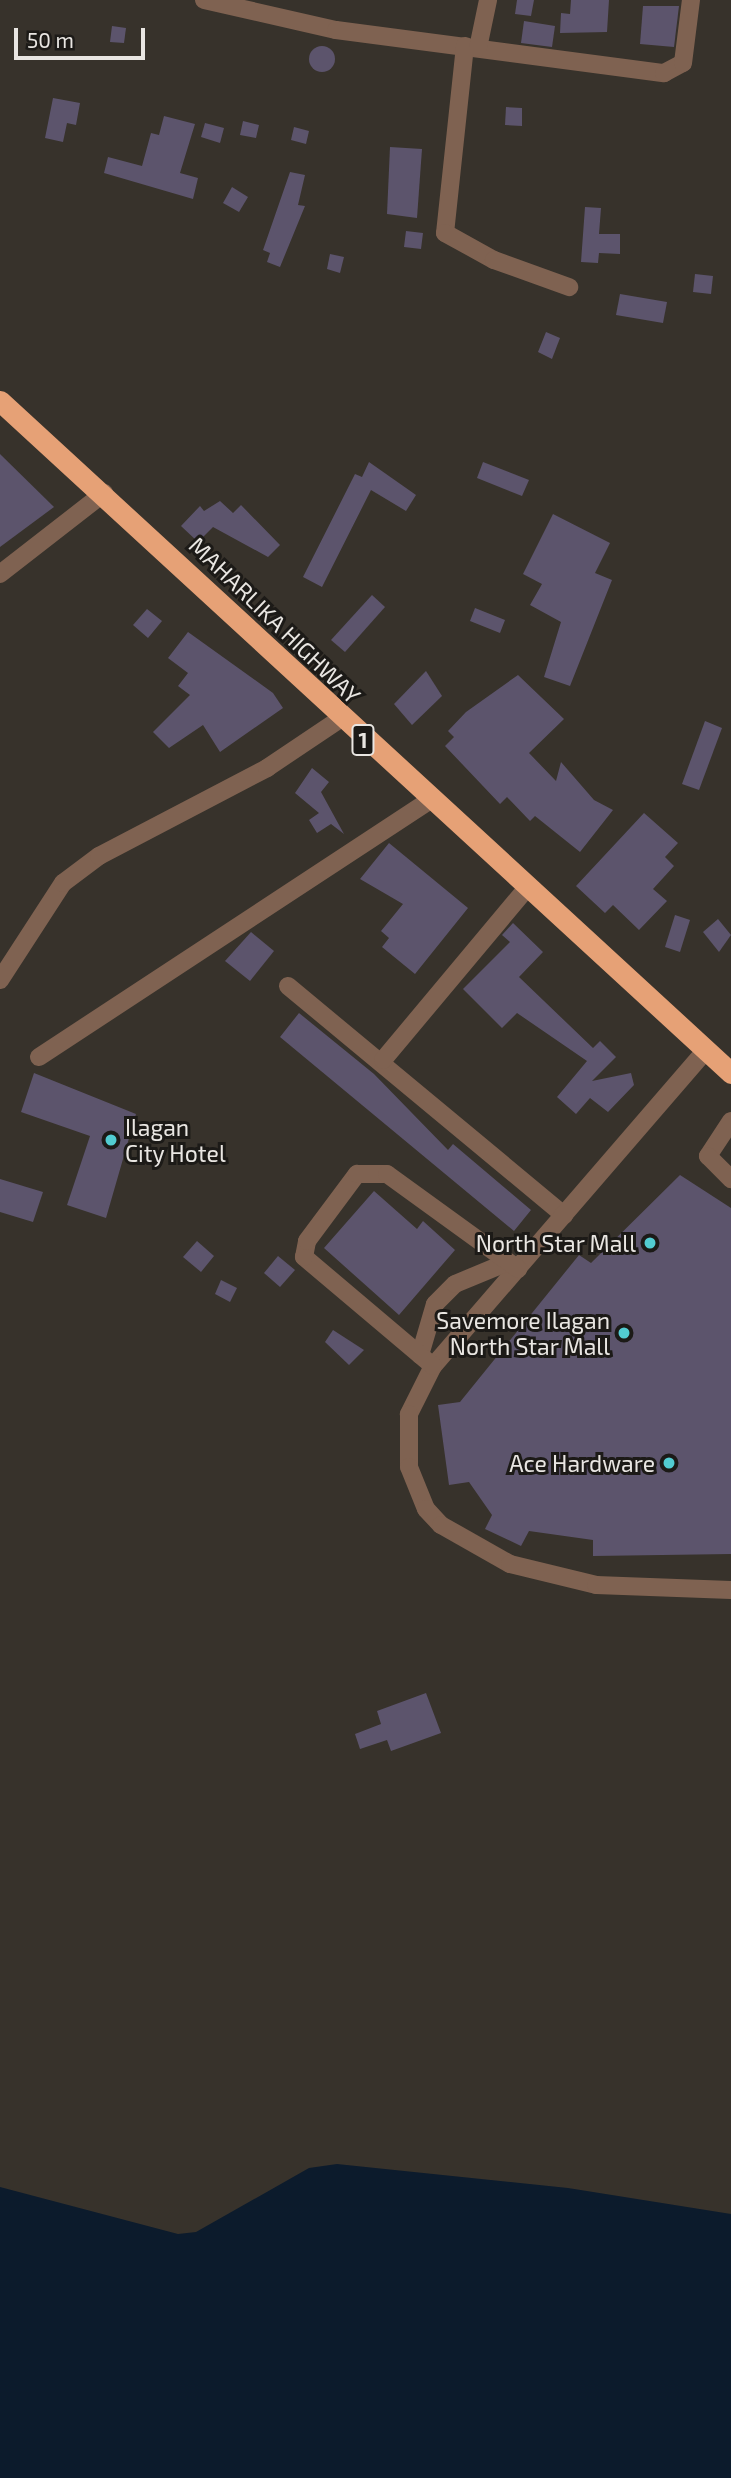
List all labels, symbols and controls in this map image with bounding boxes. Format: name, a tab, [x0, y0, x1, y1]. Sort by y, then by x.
scale bar	[18, 14, 149, 58]
text: 50 m	[27, 27, 74, 52]
street label: MAHARLIKA HIGHWAY	[183, 531, 367, 709]
road number: 1	[351, 722, 375, 758]
place label: Ilagan City Hotel	[125, 1113, 226, 1167]
marker: Ilagan City Hotel	[103, 1132, 119, 1148]
place label: North Star Mall	[475, 1229, 636, 1257]
marker: North Star Mall	[642, 1235, 658, 1251]
place label: Savemore Ilagan North Star Mall	[436, 1306, 610, 1360]
marker: Savemore Ilagan North Star Mall	[616, 1325, 632, 1341]
place label: Ace Hardware	[509, 1449, 655, 1477]
marker: Ace Hardware	[661, 1455, 677, 1471]

